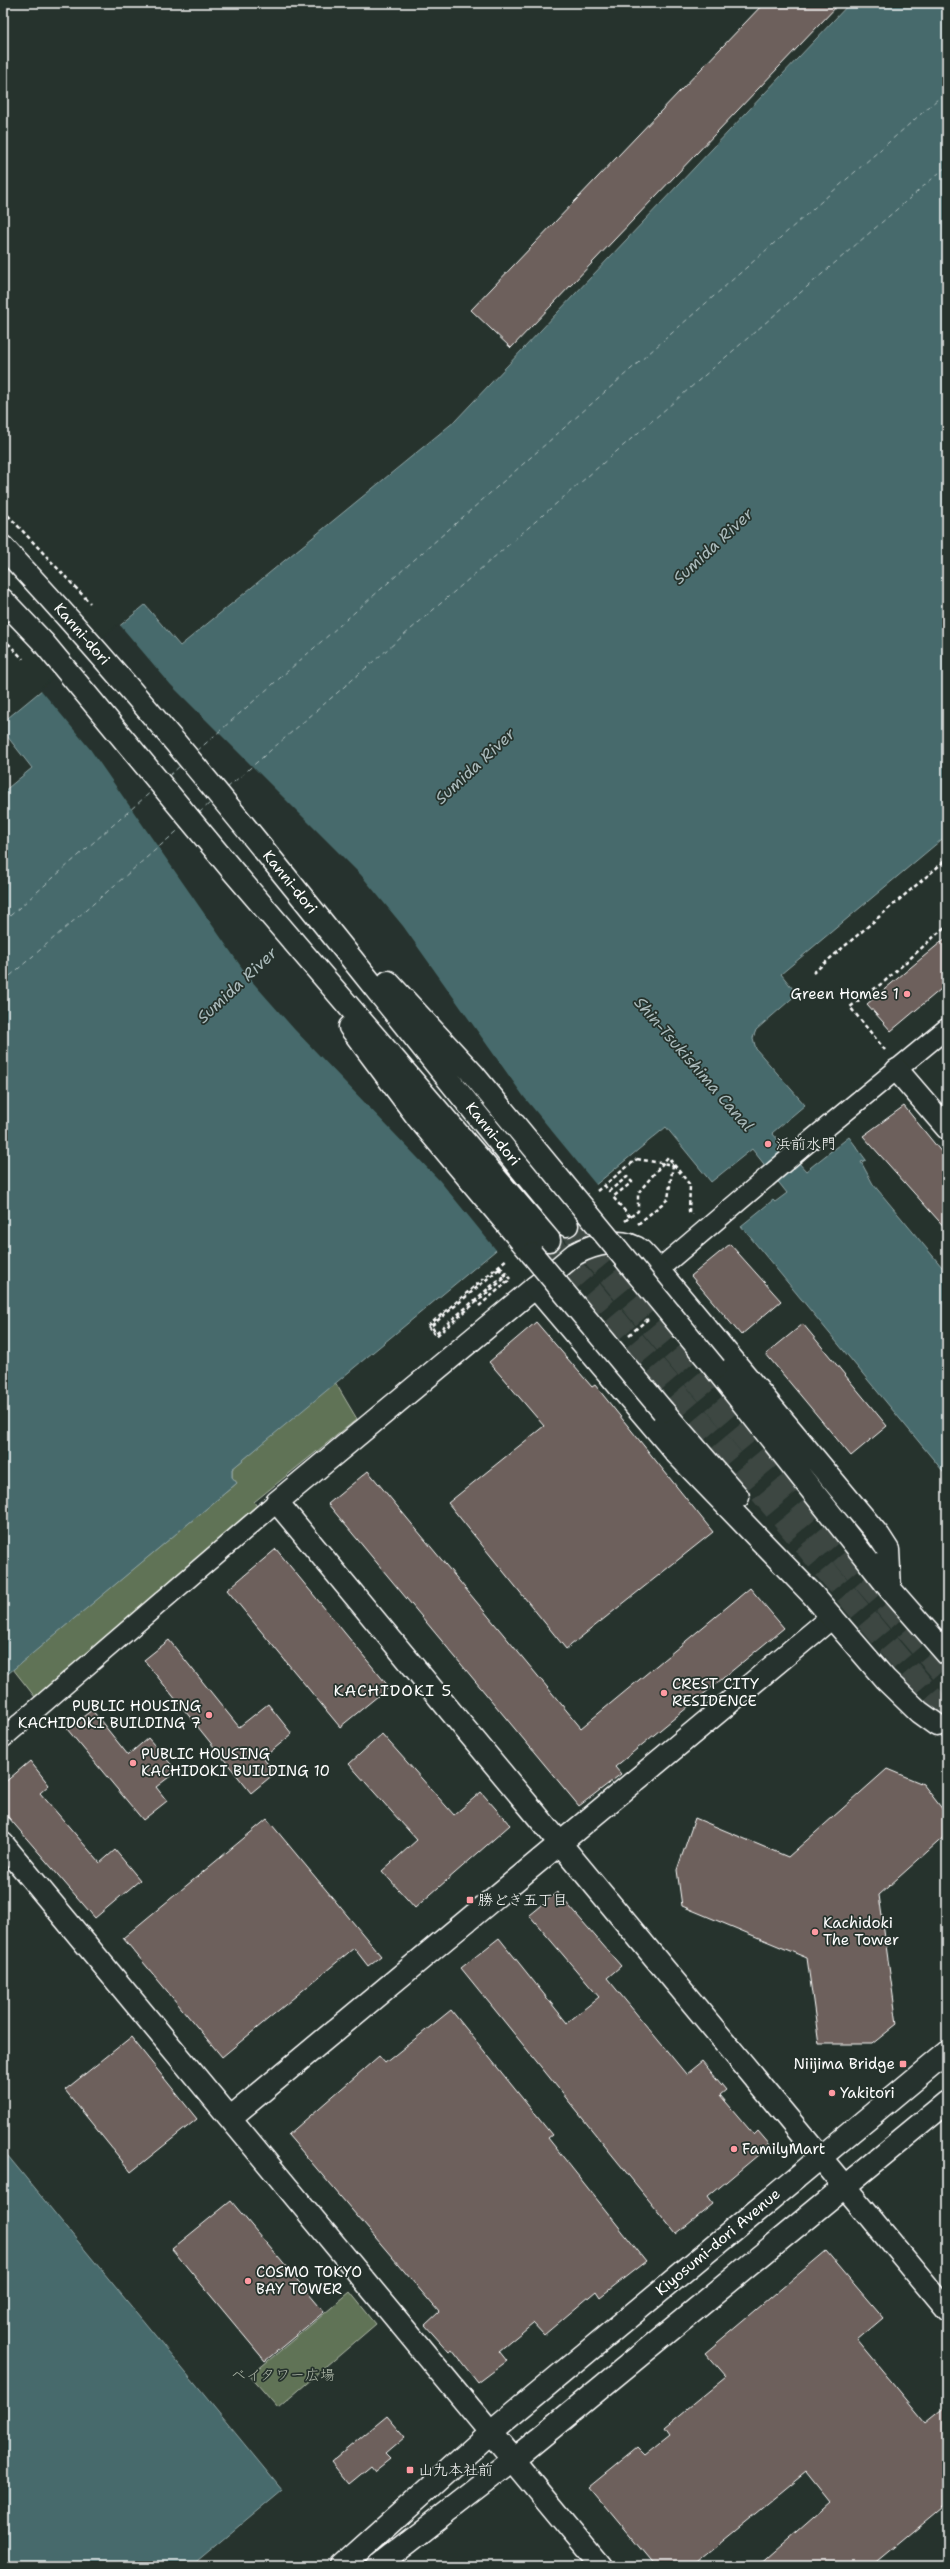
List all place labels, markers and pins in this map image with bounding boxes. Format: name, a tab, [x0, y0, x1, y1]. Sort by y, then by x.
place label: Green Homes 1	[791, 984, 899, 1004]
marker: Green Homes 1	[902, 989, 912, 999]
place label: 浜前水門	[776, 1134, 836, 1154]
marker: 浜前水門	[763, 1139, 773, 1149]
place label: CREST CITY RESIDENCE	[672, 1674, 759, 1711]
marker: CREST CITY RESIDENCE	[659, 1688, 669, 1698]
place label: PUBLIC HOUSING KACHIDOKI BUILDING 7	[18, 1696, 201, 1733]
marker: PUBLIC HOUSING KACHIDOKI BUILDING 7	[204, 1710, 214, 1720]
place label: PUBLIC HOUSING KACHIDOKI BUILDING 10	[141, 1744, 330, 1781]
marker: PUBLIC HOUSING KACHIDOKI BUILDING 10	[128, 1758, 138, 1768]
place label: 勝どき五丁目	[478, 1890, 568, 1910]
marker: 勝どき五丁目	[465, 1895, 475, 1905]
place label: Kachidoki The Tower	[823, 1913, 899, 1950]
marker: Kachidoki The Tower	[810, 1927, 820, 1937]
place label: Niijima Bridge	[793, 2054, 895, 2074]
marker: Niijima Bridge	[898, 2059, 908, 2069]
place label: Yakitori	[840, 2083, 895, 2103]
marker: Yakitori	[827, 2088, 837, 2098]
place label: FamilyMart	[742, 2139, 825, 2159]
marker: FamilyMart	[729, 2144, 739, 2154]
place label: COSMO TOKYO BAY TOWER	[256, 2262, 362, 2299]
marker: COSMO TOKYO BAY TOWER	[243, 2276, 253, 2286]
place label: 山九本社前	[418, 2460, 493, 2480]
marker: 山九本社前	[405, 2465, 415, 2475]

